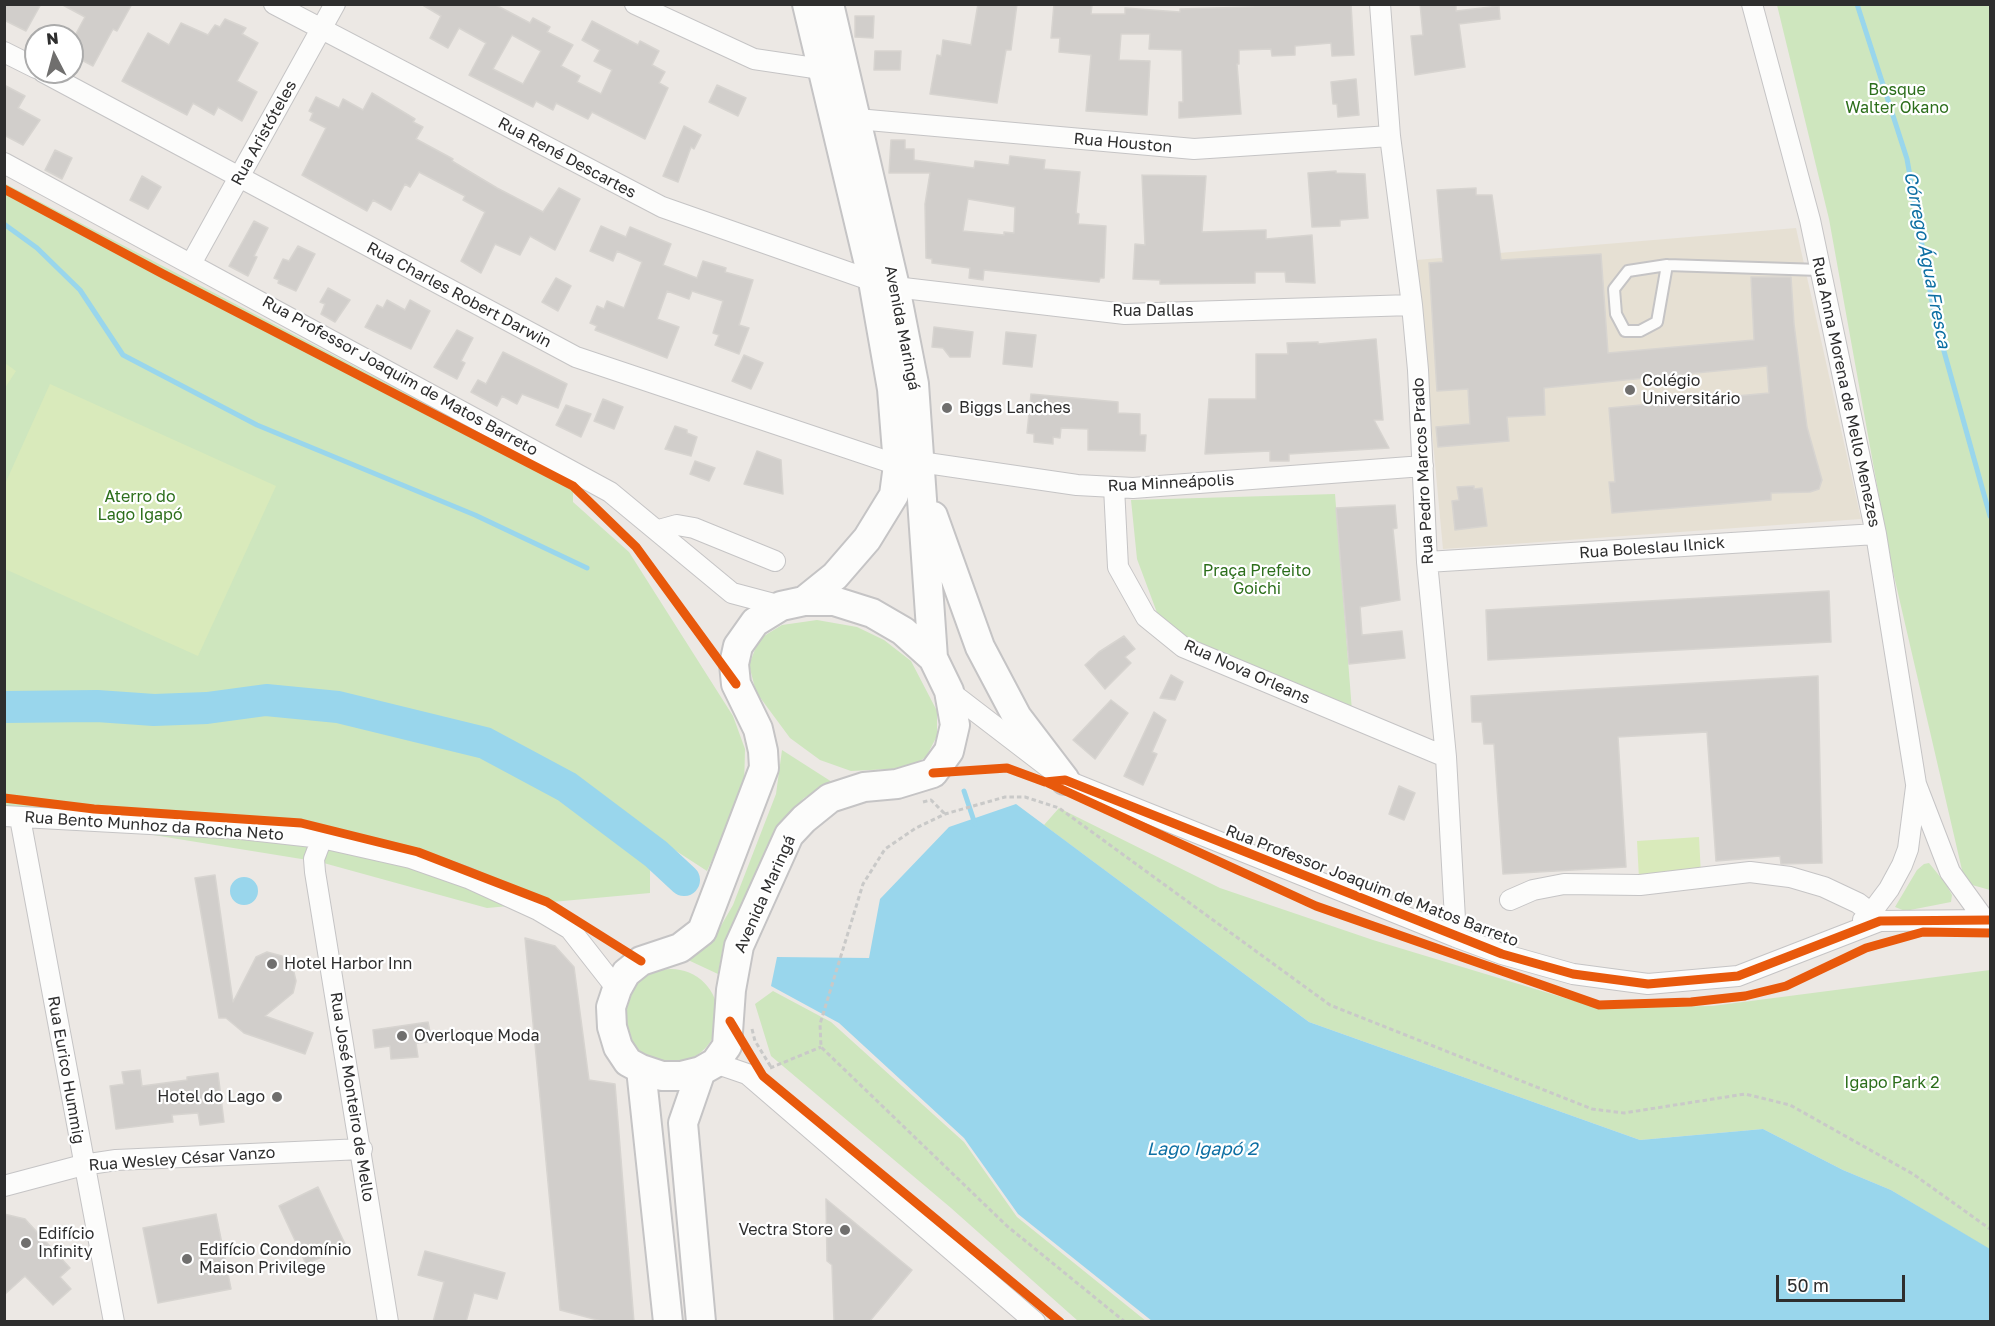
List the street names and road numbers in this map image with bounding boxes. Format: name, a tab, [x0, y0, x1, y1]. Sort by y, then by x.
street label: Rua Aristóteles	[227, 77, 301, 189]
street label: Rua René Descartes	[495, 113, 639, 203]
street label: Rua Houston	[1073, 129, 1173, 157]
street label: Rua Charles Robert Darwin	[363, 238, 555, 352]
street label: Rua Anna Morena de Mello Menezes	[1808, 255, 1884, 529]
street label: Avenida Maringá	[880, 264, 924, 392]
street label: Rua Professor Joaquim de Matos Barreto	[259, 292, 541, 460]
street label: Rua Dallas	[1112, 301, 1194, 321]
street label: Rua Pedro Marcos Prado	[1409, 377, 1437, 565]
street label: Rua Minneápolis	[1107, 470, 1235, 496]
street label: Rua Boleslau Ilnick	[1578, 533, 1726, 563]
street label: Rua Nova Orleans	[1181, 636, 1313, 708]
street label: Rua Bento Munhoz da Rocha Neto	[24, 807, 284, 845]
street label: Rua Professor Joaquim de Matos Barreto	[1223, 821, 1521, 951]
street label: Avenida Maringá	[730, 832, 800, 956]
street label: Rua José Monteiro de Mello	[326, 991, 378, 1203]
street label: Rua Eurico Hummig	[44, 995, 88, 1145]
street label: Rua Wesley César Vanzo	[88, 1143, 276, 1175]

